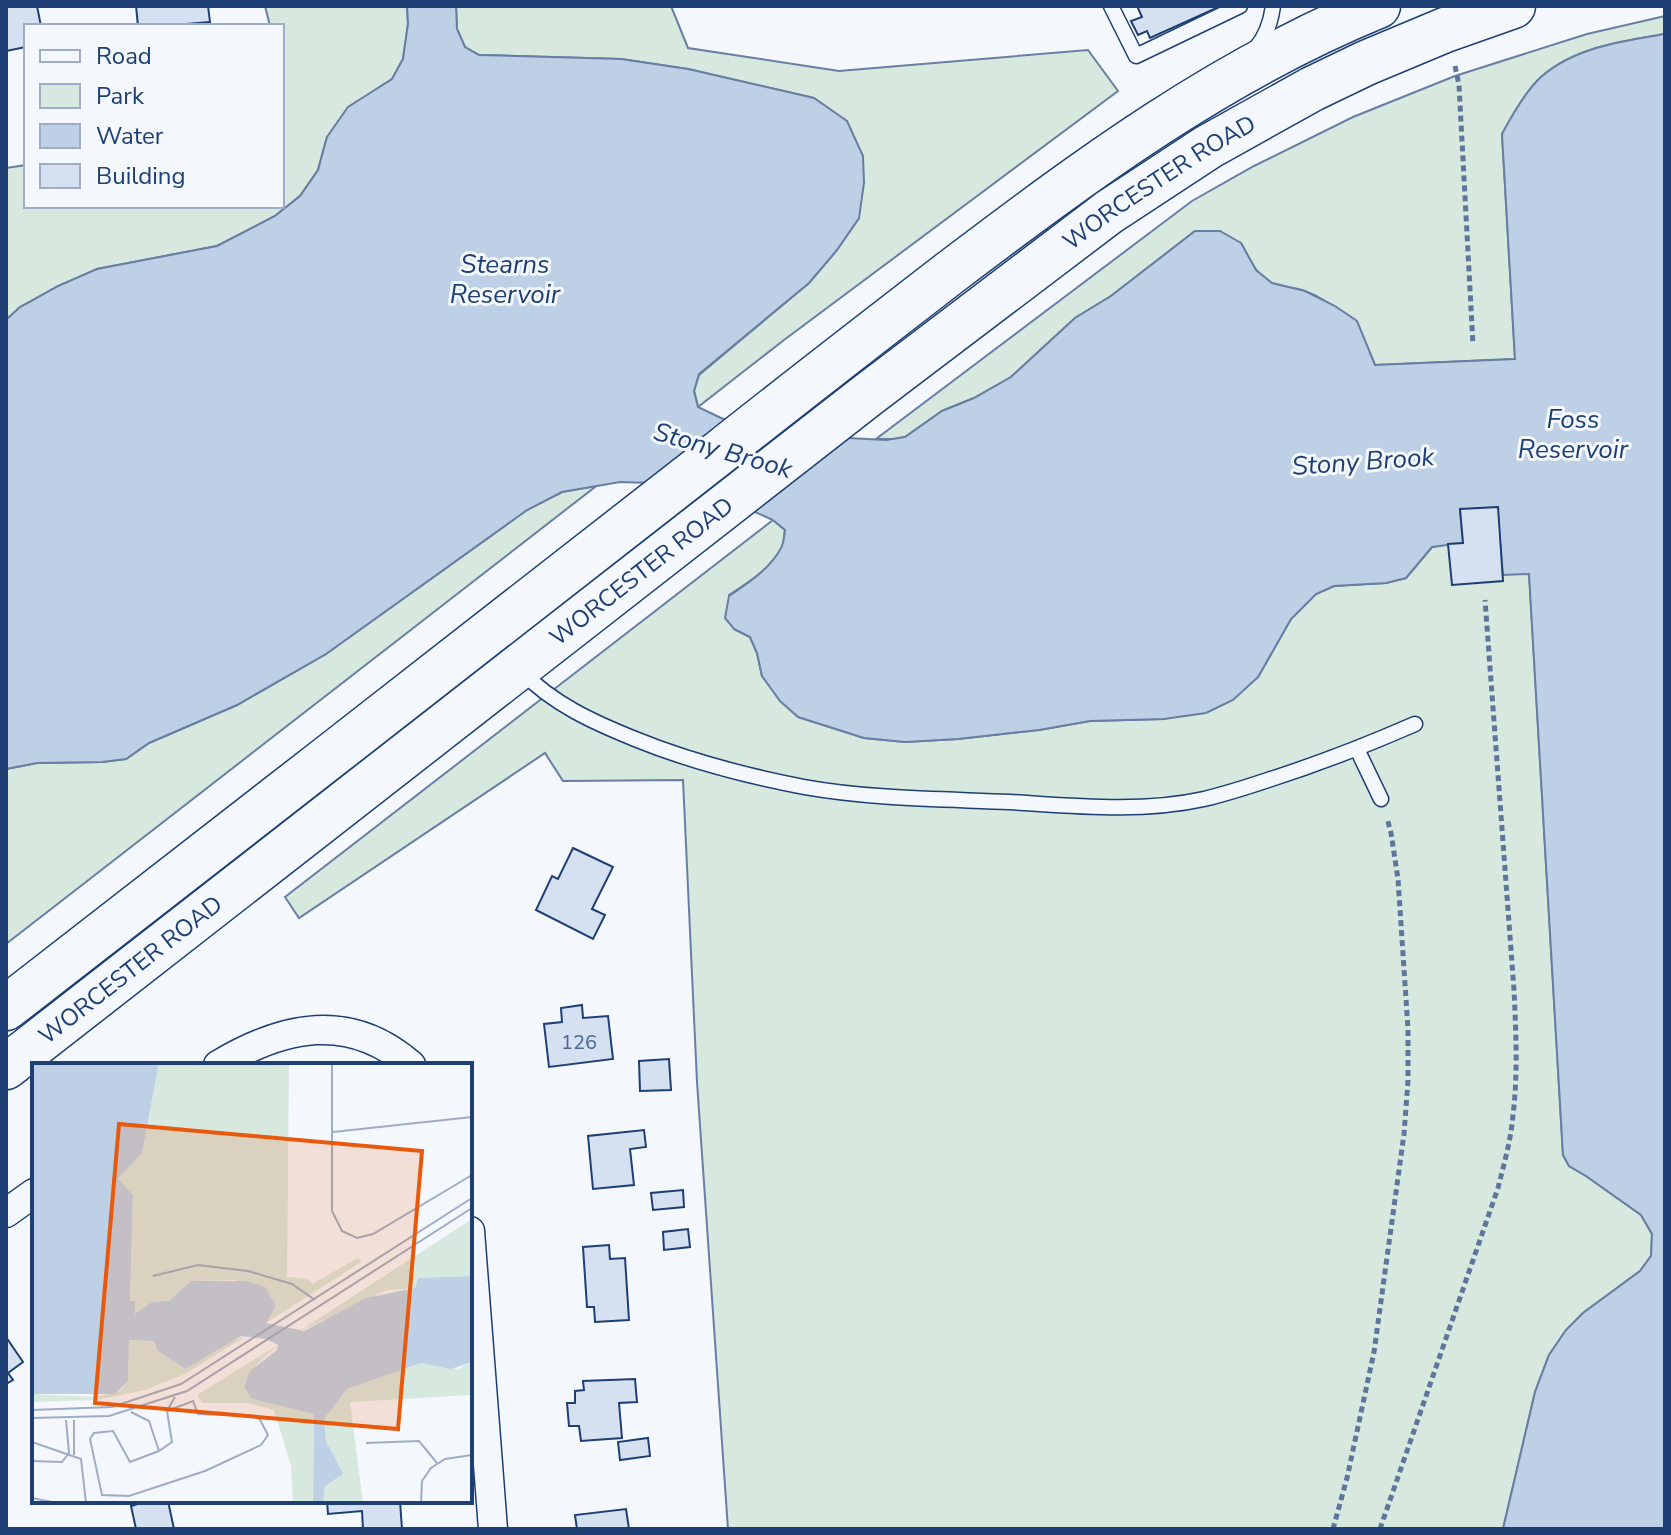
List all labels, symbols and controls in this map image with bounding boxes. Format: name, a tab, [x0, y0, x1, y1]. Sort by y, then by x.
legend	[24, 24, 284, 208]
text: Road	[96, 40, 152, 72]
text: Park	[96, 80, 145, 112]
street label: WORCESTER ROAD	[1056, 108, 1262, 257]
text: Water	[96, 120, 164, 152]
text: Building	[96, 160, 186, 192]
water label: Stearns Reservoir	[450, 247, 561, 312]
water label: Foss Reservoir	[1518, 402, 1629, 467]
water label: Stony Brook	[649, 414, 797, 487]
water label: Stony Brook	[1291, 439, 1436, 484]
street label: WORCESTER ROAD	[543, 490, 740, 653]
street label: WORCESTER ROAD	[32, 888, 229, 1052]
house number: 126	[561, 1029, 597, 1056]
inset map	[32, 1063, 472, 1503]

